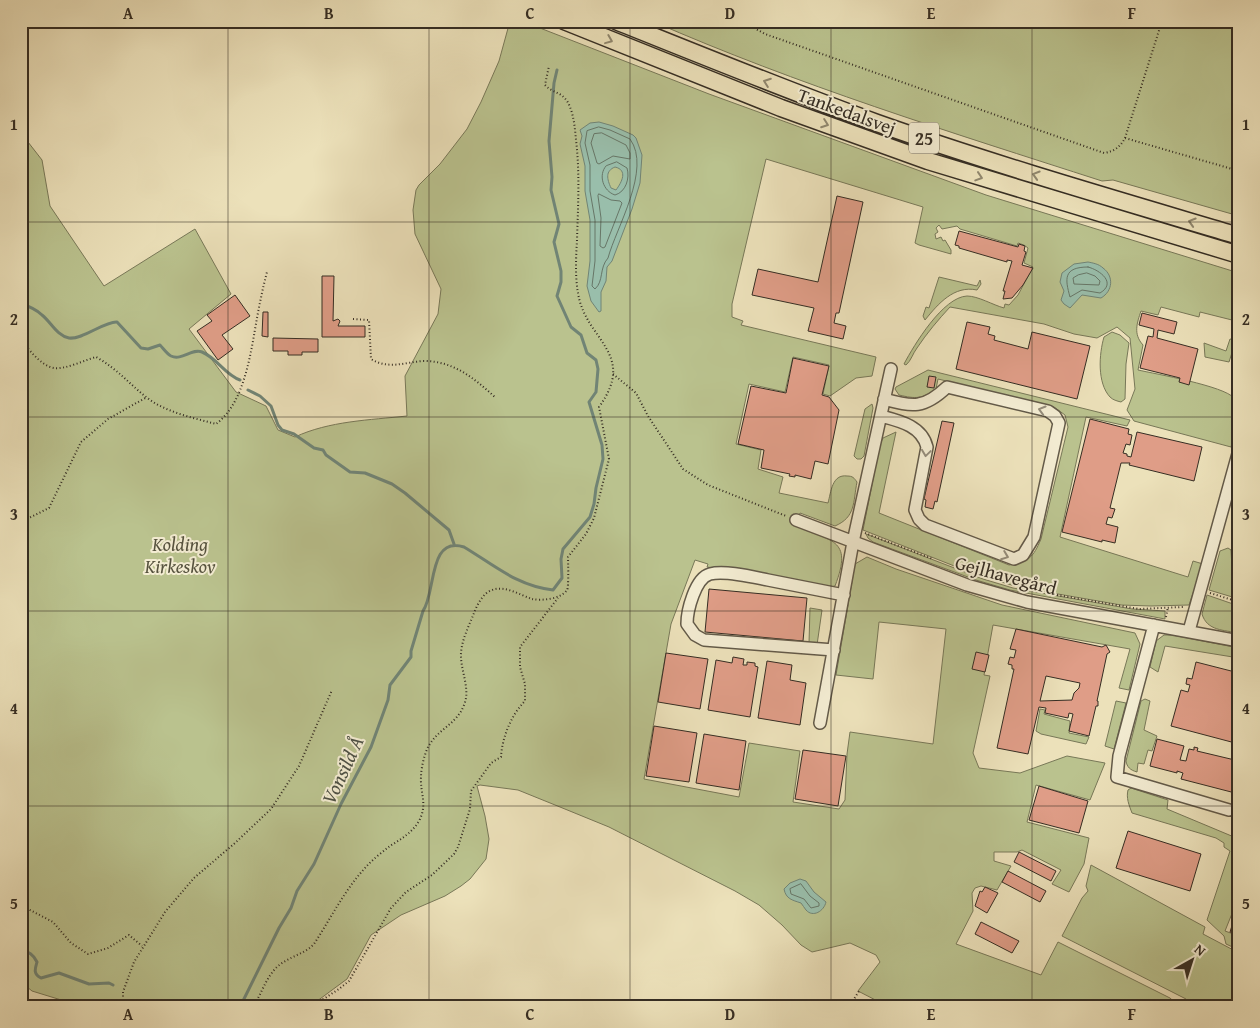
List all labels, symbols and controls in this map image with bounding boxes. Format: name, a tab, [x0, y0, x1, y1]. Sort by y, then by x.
text: A	[123, 1, 134, 25]
text: B	[324, 1, 334, 25]
text: C	[525, 1, 535, 25]
text: D	[725, 1, 735, 25]
text: E	[927, 1, 936, 25]
text: F	[1128, 1, 1136, 25]
one-way arrow	[604, 34, 613, 44]
one-way arrow	[763, 78, 772, 88]
street label: Tankedalsvej	[794, 80, 900, 142]
text: 1	[10, 112, 18, 136]
text: 1	[1242, 112, 1250, 136]
one-way arrow	[821, 118, 829, 128]
road number: 25	[909, 122, 939, 154]
one-way arrow	[974, 171, 983, 181]
one-way arrow	[1033, 171, 1041, 181]
one-way arrow	[1188, 217, 1197, 227]
text: 2	[10, 307, 18, 331]
text: 2	[1242, 307, 1250, 331]
one-way arrow	[1038, 405, 1046, 416]
one-way arrow	[921, 449, 931, 458]
text: 3	[10, 502, 18, 526]
text: 3	[1242, 502, 1250, 526]
park label: Kolding Kirkeskov	[144, 530, 216, 580]
street label: Gejlhavegård	[952, 548, 1061, 602]
one-way arrow	[1000, 550, 1009, 560]
text: 4	[10, 696, 18, 720]
text: 4	[1242, 696, 1250, 720]
water label: Vonsild Å	[314, 731, 370, 809]
text: 5	[10, 891, 18, 915]
text: 5	[1242, 891, 1250, 915]
north arrow	[1168, 936, 1218, 986]
text: N	[1190, 939, 1211, 961]
text: A	[123, 1002, 134, 1026]
text: B	[324, 1002, 334, 1026]
text: C	[525, 1002, 535, 1026]
text: D	[725, 1002, 735, 1026]
text: E	[927, 1002, 936, 1026]
text: F	[1128, 1002, 1136, 1026]

